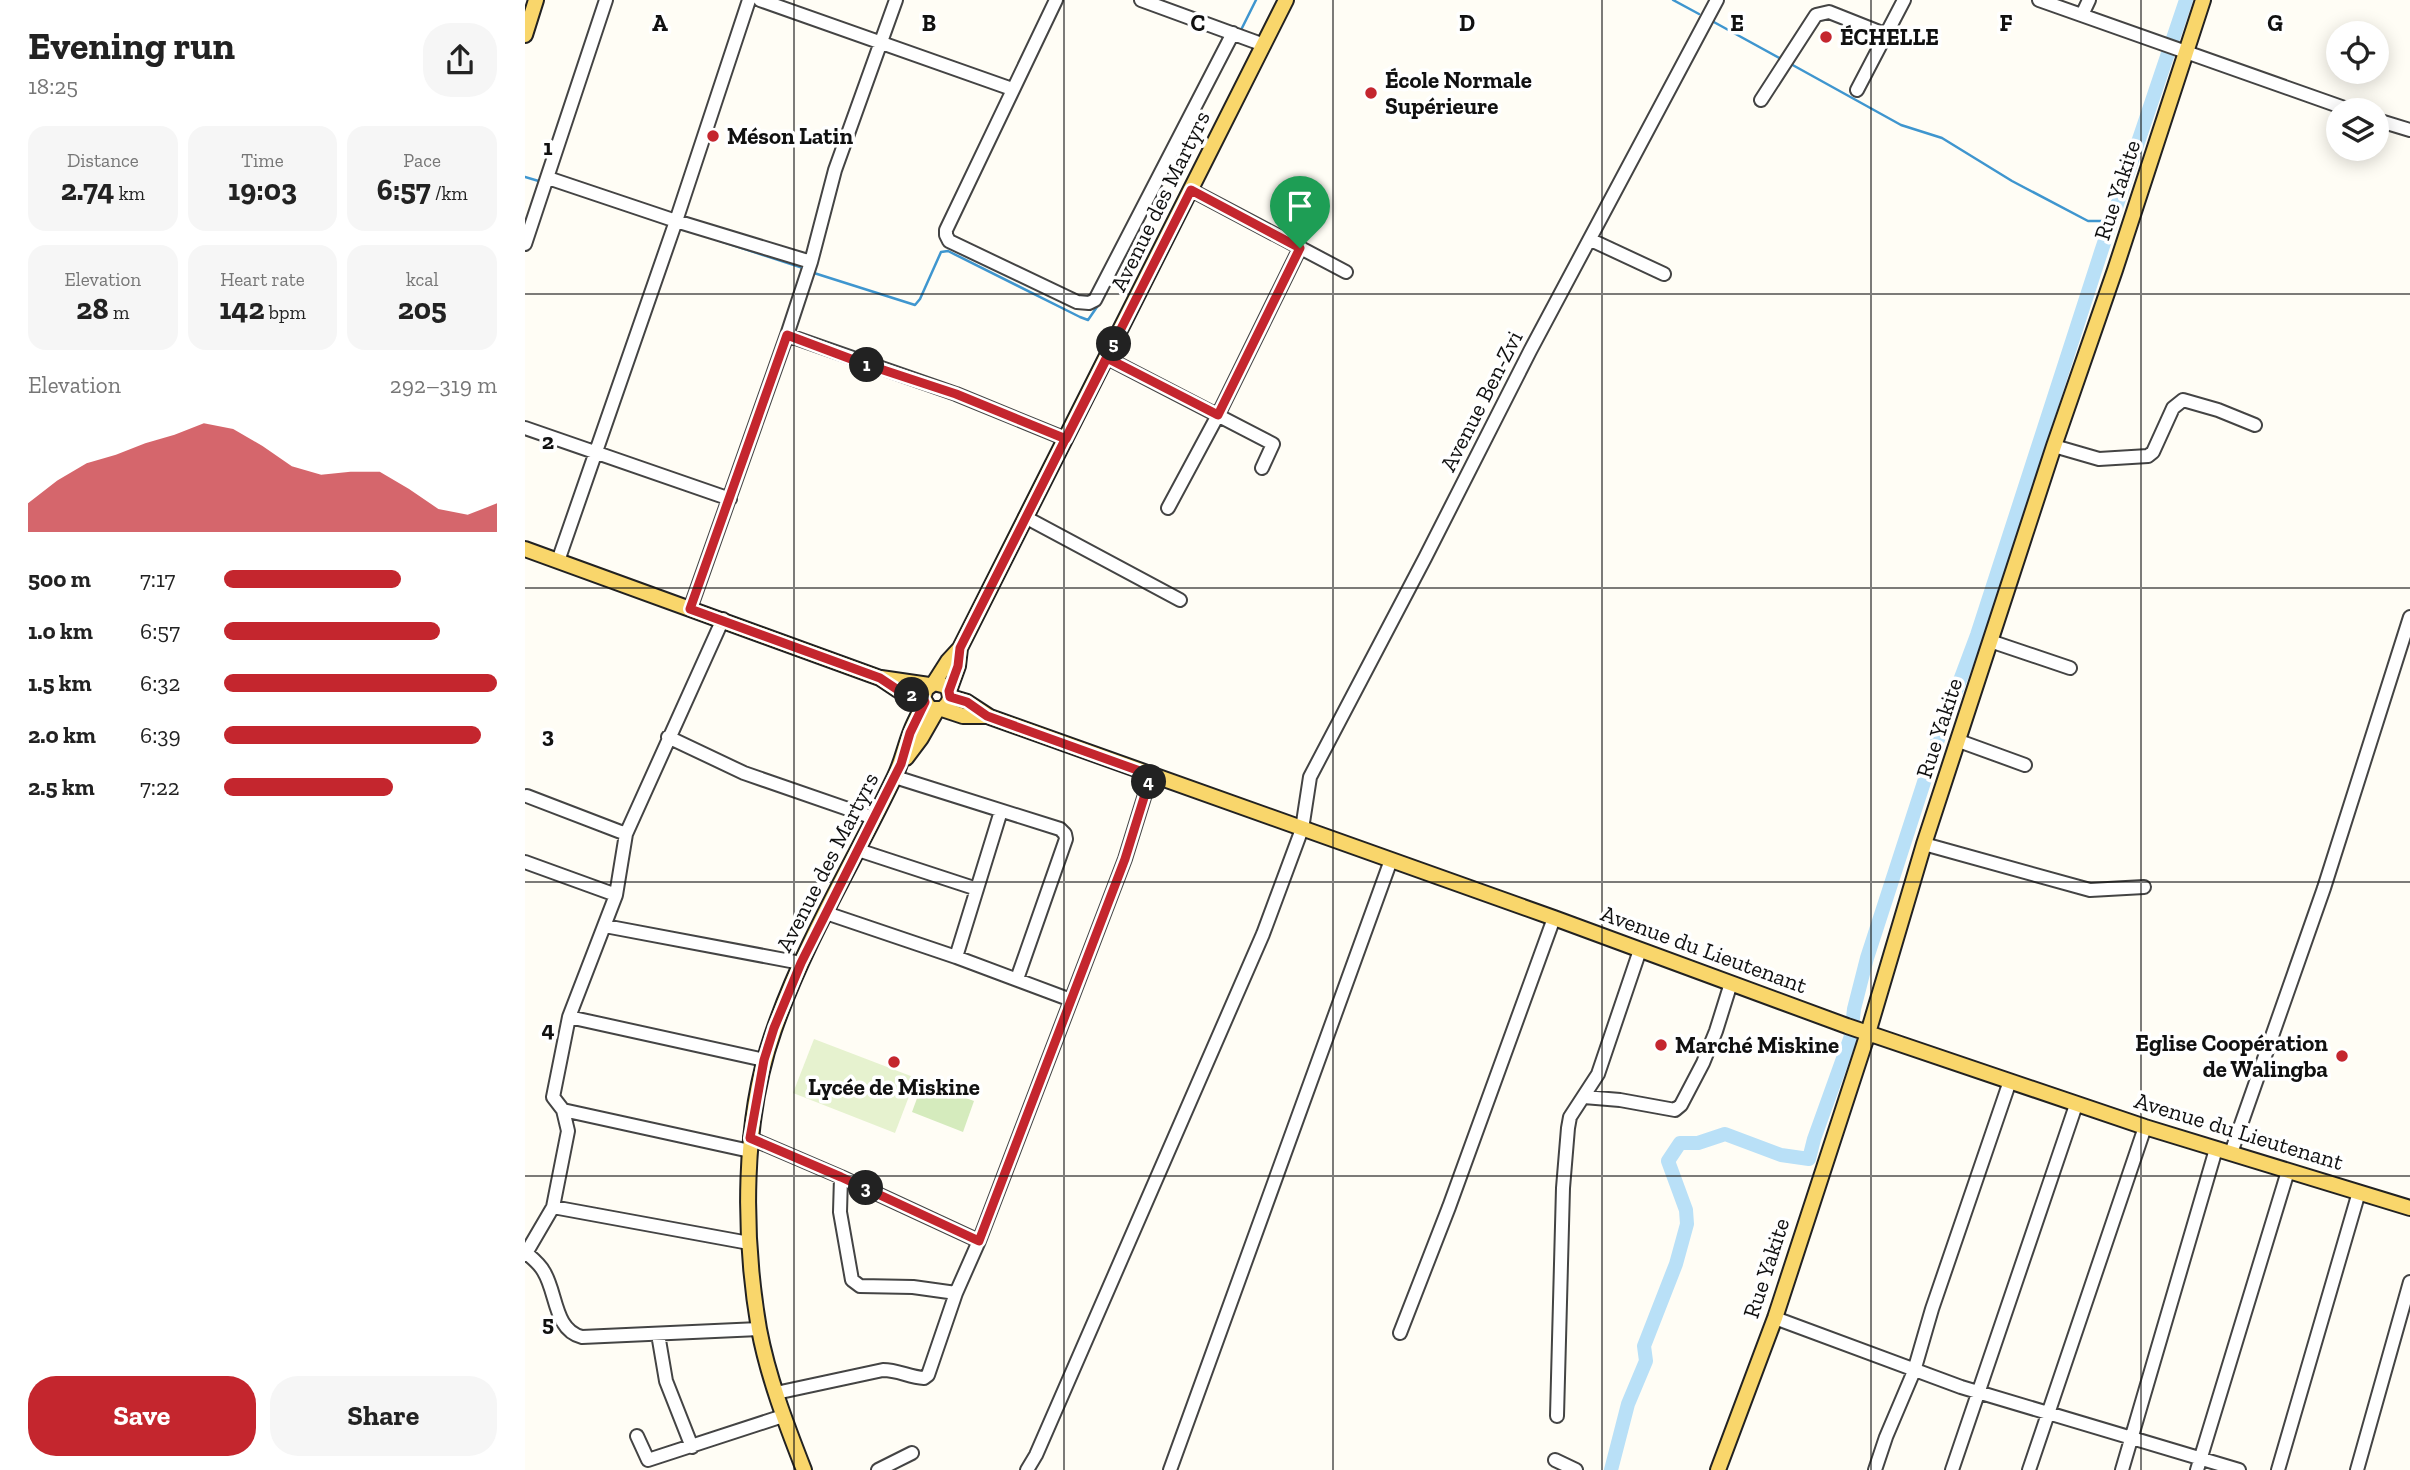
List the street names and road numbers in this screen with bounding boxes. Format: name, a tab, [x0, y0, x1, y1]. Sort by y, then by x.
street label: Avenue des Martyrs	[1104, 106, 1216, 296]
street label: Rue Yakite	[2088, 136, 2146, 244]
street label: Avenue Ben-Zvi	[1434, 326, 1528, 476]
street label: Rue Yakite	[1910, 674, 1968, 782]
street label: Avenue des Martyrs	[770, 768, 884, 956]
street label: Avenue du Lieutenant	[1597, 899, 1811, 999]
street label: Avenue du Lieutenant	[2131, 1086, 2347, 1176]
street label: Rue Yakite	[1737, 1214, 1795, 1322]

